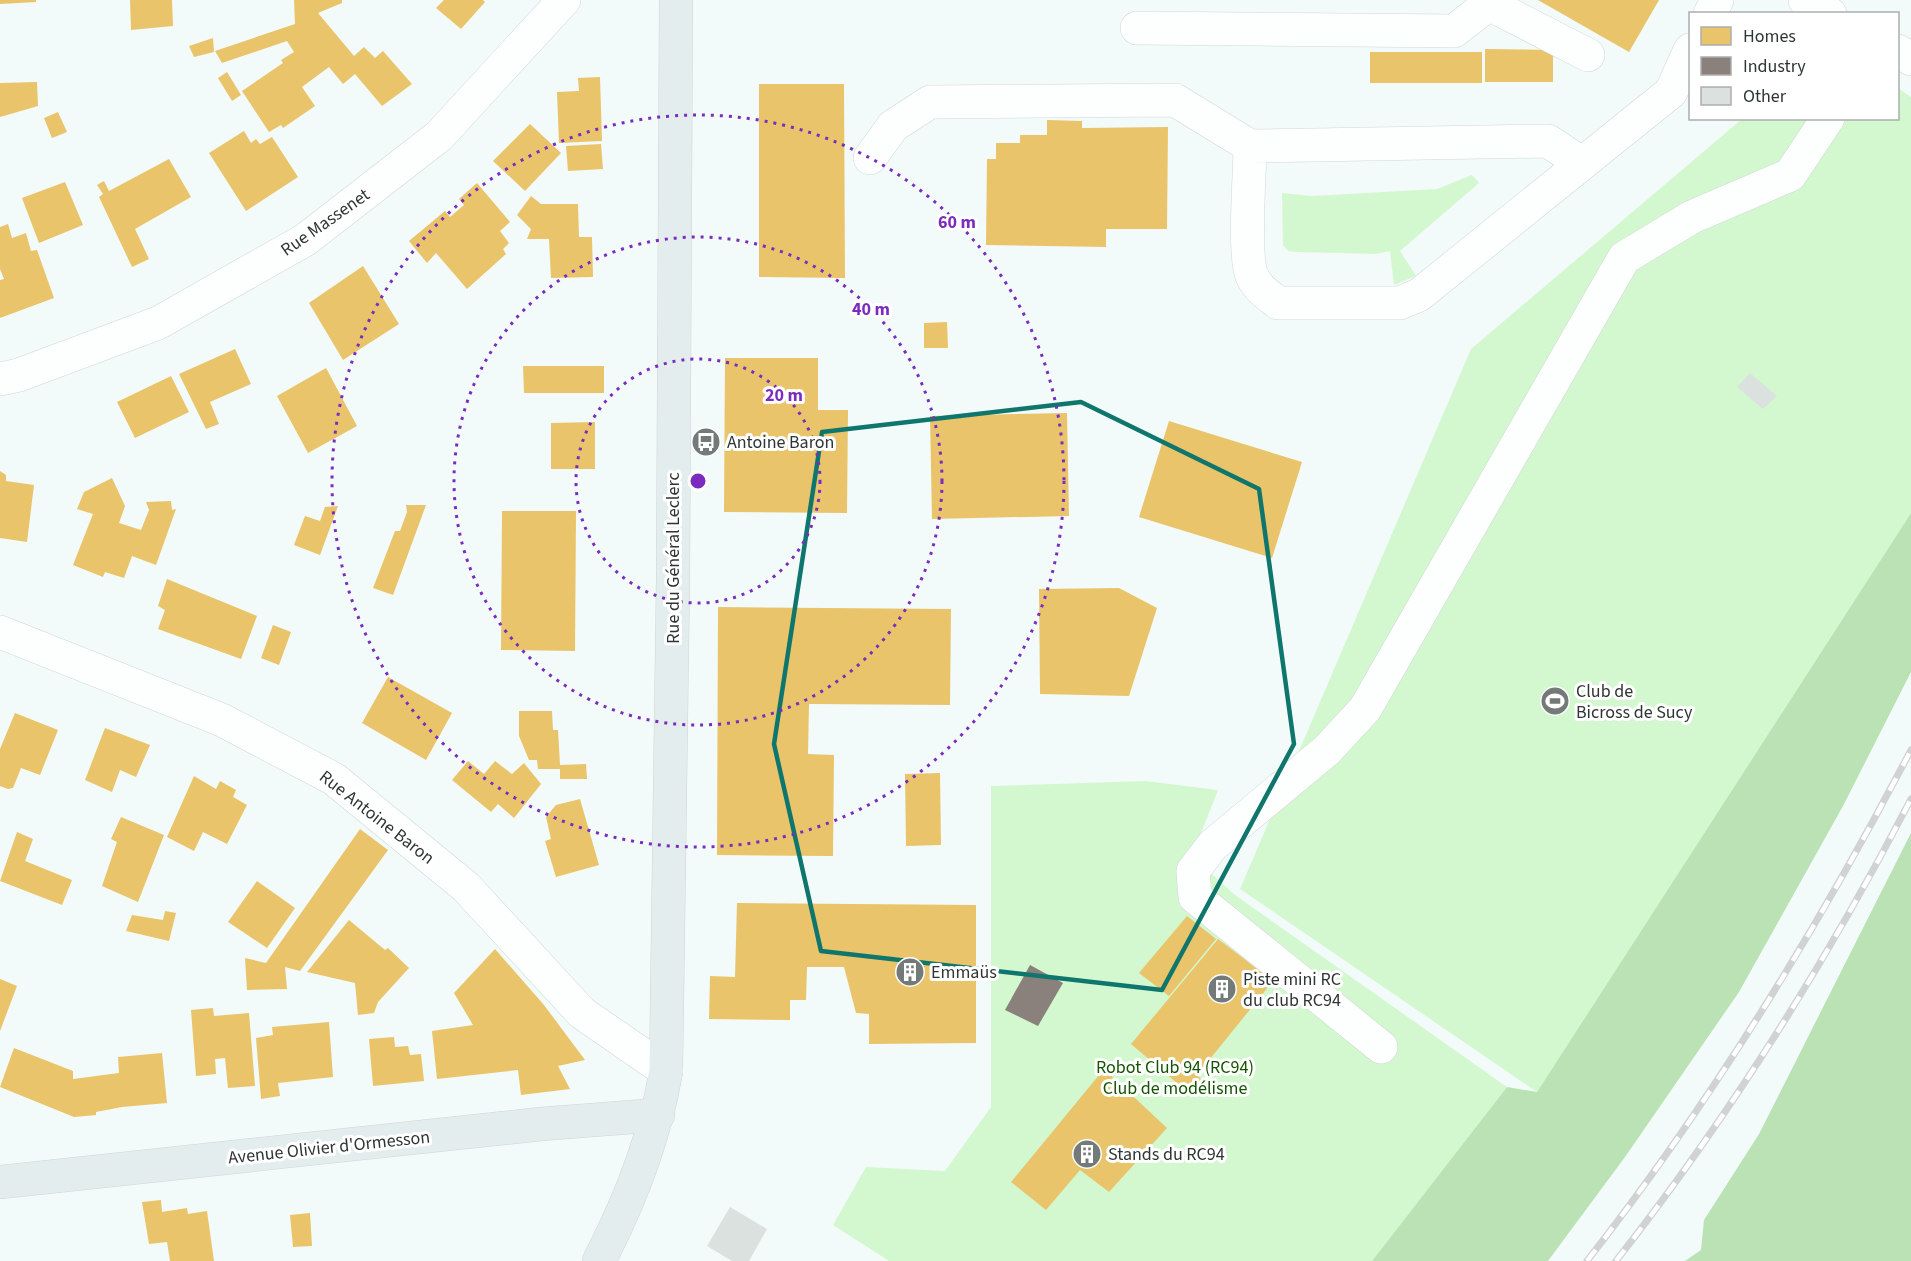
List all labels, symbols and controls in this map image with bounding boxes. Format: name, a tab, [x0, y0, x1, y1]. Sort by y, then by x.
legend	[1689, 12, 1899, 120]
text: Homes	[1743, 24, 1796, 49]
text: Industry	[1743, 54, 1806, 79]
text: Other	[1743, 84, 1787, 109]
street label: Rue Massenet	[276, 183, 375, 262]
text: 60 m	[938, 210, 976, 235]
text: 40 m	[852, 297, 890, 322]
text: 20 m	[765, 383, 803, 408]
bus stop icon: Antoine Baron	[690, 426, 722, 458]
place label: Antoine Baron	[727, 430, 834, 455]
centre of rings	[688, 471, 708, 491]
street label: Rue du Général Leclerc	[661, 472, 686, 644]
place label: Club de Bicross de Sucy	[1576, 679, 1693, 725]
sports icon: Club de Bicross de Sucy	[1539, 685, 1571, 717]
street label: Rue Antoine Baron	[314, 764, 440, 870]
building icon: Emmaüs	[894, 956, 926, 988]
place label: Emmaüs	[931, 960, 997, 985]
place label: Piste mini RC du club RC94	[1243, 967, 1341, 1013]
building icon: Piste mini RC du club RC94	[1206, 973, 1238, 1005]
park label: Robot Club 94 (RC94) Club de modélisme	[1096, 1055, 1254, 1101]
street label: Avenue Olivier d'Ormesson	[227, 1124, 431, 1171]
building icon: Stands du RC94	[1071, 1138, 1103, 1170]
place label: Stands du RC94	[1108, 1142, 1225, 1167]

